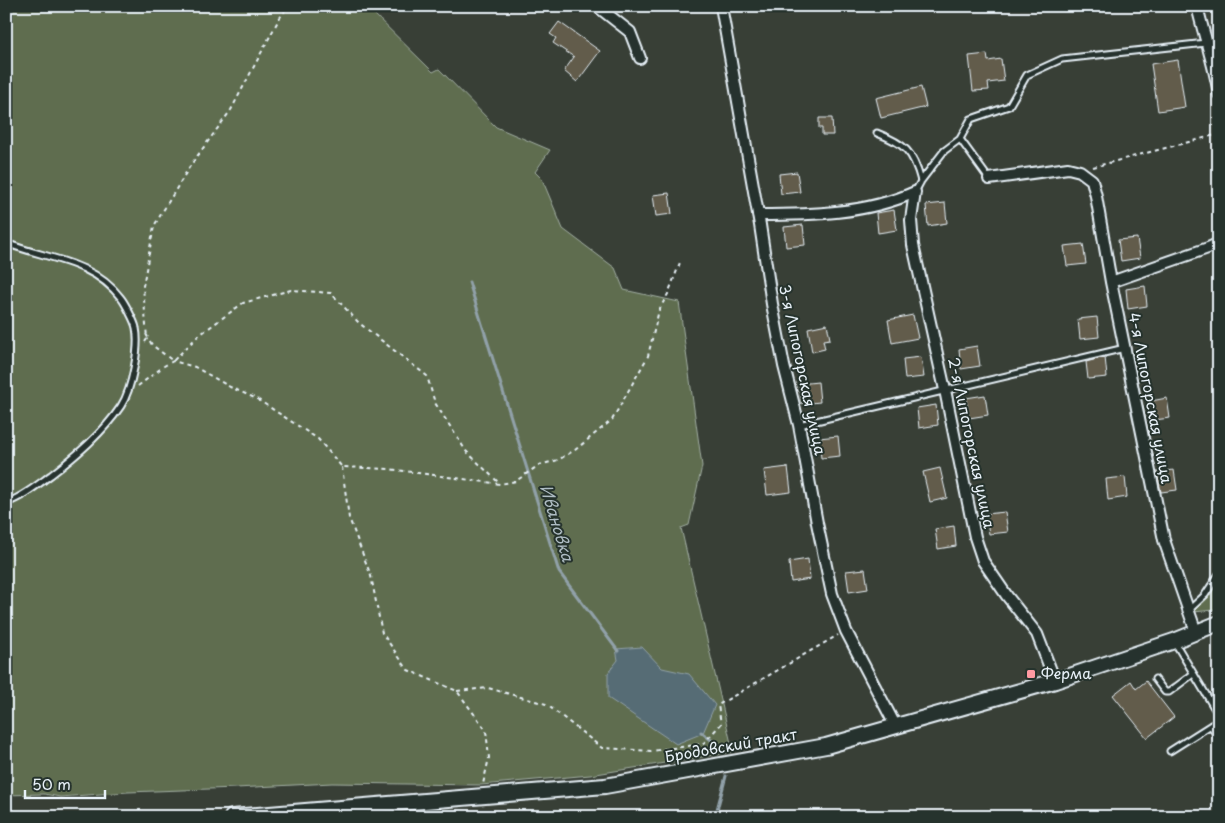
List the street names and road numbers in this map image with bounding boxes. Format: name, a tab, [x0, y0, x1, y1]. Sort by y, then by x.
street label: 3-я Липогорская улица	[774, 282, 833, 458]
street label: 4-я Липогорская улица	[1124, 310, 1179, 486]
street label: 2-я Липогорская улица	[943, 355, 1002, 531]
street label: Бродовский тракт	[663, 721, 800, 767]

